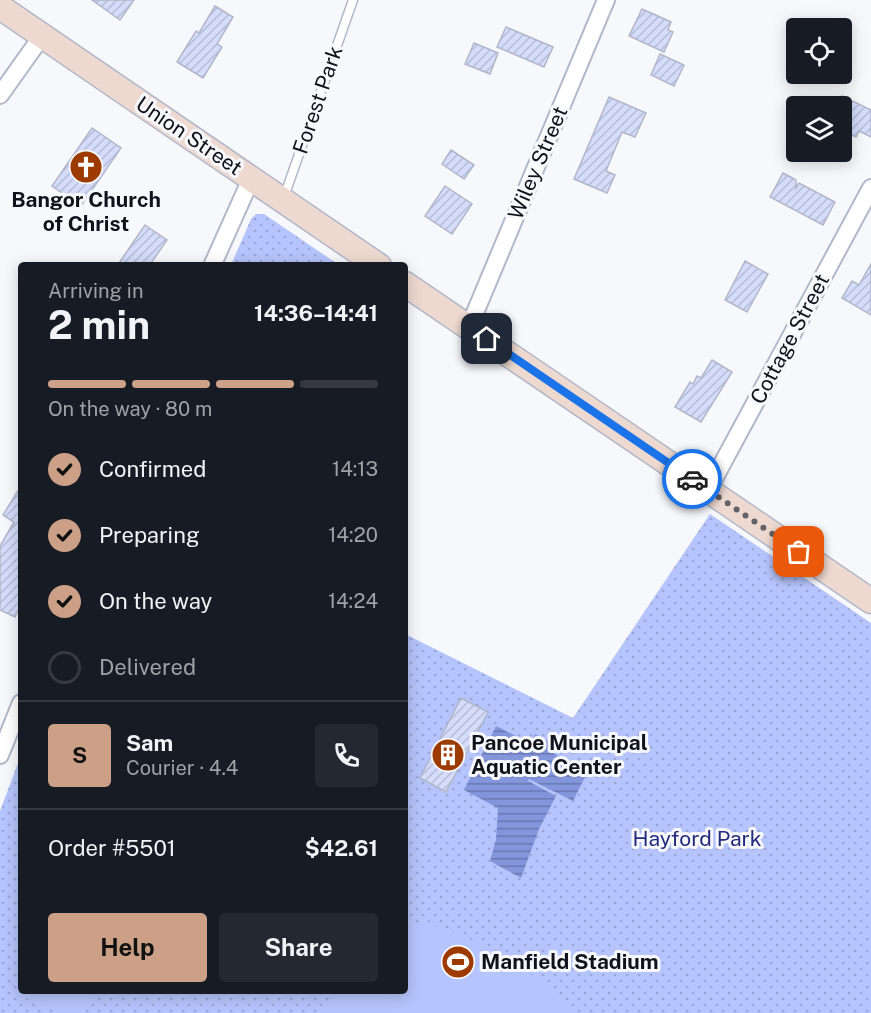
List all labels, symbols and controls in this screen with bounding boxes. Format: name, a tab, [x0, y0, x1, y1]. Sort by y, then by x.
map controls	[786, 18, 852, 162]
button: locate	[786, 18, 852, 84]
street label: Forest Park	[287, 42, 348, 157]
street label: Union Street	[132, 91, 247, 180]
button: layers	[786, 96, 852, 162]
street label: Wiley Street	[502, 102, 573, 223]
church icon: Bangor Church of Christ	[68, 149, 104, 185]
place label: Bangor Church of Christ	[11, 187, 161, 236]
street label: Cottage Street	[745, 270, 834, 408]
text: Arriving in	[48, 279, 143, 303]
text: 14:36–14:41	[254, 300, 378, 326]
text: 2 min	[48, 302, 150, 348]
pin	[461, 313, 512, 364]
icon: home	[470, 322, 503, 355]
text: On the way · 80 m	[48, 397, 212, 421]
courier	[662, 449, 722, 509]
icon: check	[48, 453, 81, 486]
text: Confirmed	[99, 456, 206, 482]
text: 14:13	[332, 457, 378, 481]
icon: car	[676, 463, 709, 496]
icon: check	[48, 519, 81, 552]
text: Preparing	[99, 522, 200, 548]
text: 14:20	[328, 523, 378, 547]
pin	[773, 526, 824, 577]
icon: bag	[782, 535, 815, 568]
icon: check	[48, 585, 81, 618]
text: On the way	[99, 588, 212, 614]
text: 14:24	[328, 589, 378, 613]
text: Delivered	[99, 654, 196, 680]
button: phone	[315, 724, 378, 787]
text: Sam	[126, 730, 173, 756]
place label: Pancoe Municipal Aquatic Center	[471, 730, 648, 779]
building icon: Pancoe Municipal Aquatic Center	[430, 737, 466, 773]
text: S	[72, 742, 87, 768]
text: Courier · 4.4	[126, 756, 238, 780]
park label: Hayford Park	[632, 826, 762, 851]
text: Order #5501	[48, 835, 176, 861]
text: $42.61	[305, 835, 378, 861]
button: Help	[48, 913, 207, 982]
button: Share	[219, 913, 378, 982]
sports icon: Manfield Stadium	[440, 944, 476, 980]
place label: Manfield Stadium	[481, 949, 659, 974]

